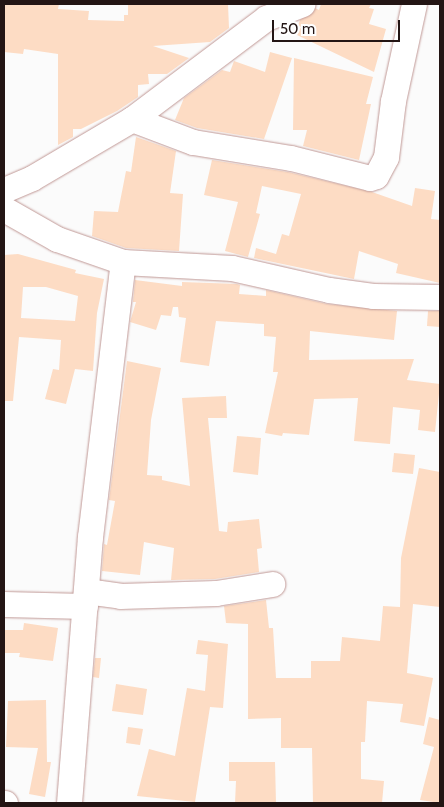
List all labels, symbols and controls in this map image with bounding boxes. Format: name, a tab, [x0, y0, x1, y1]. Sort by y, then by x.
scale bar	[274, 10, 402, 42]
text: 50 m	[280, 20, 315, 38]

